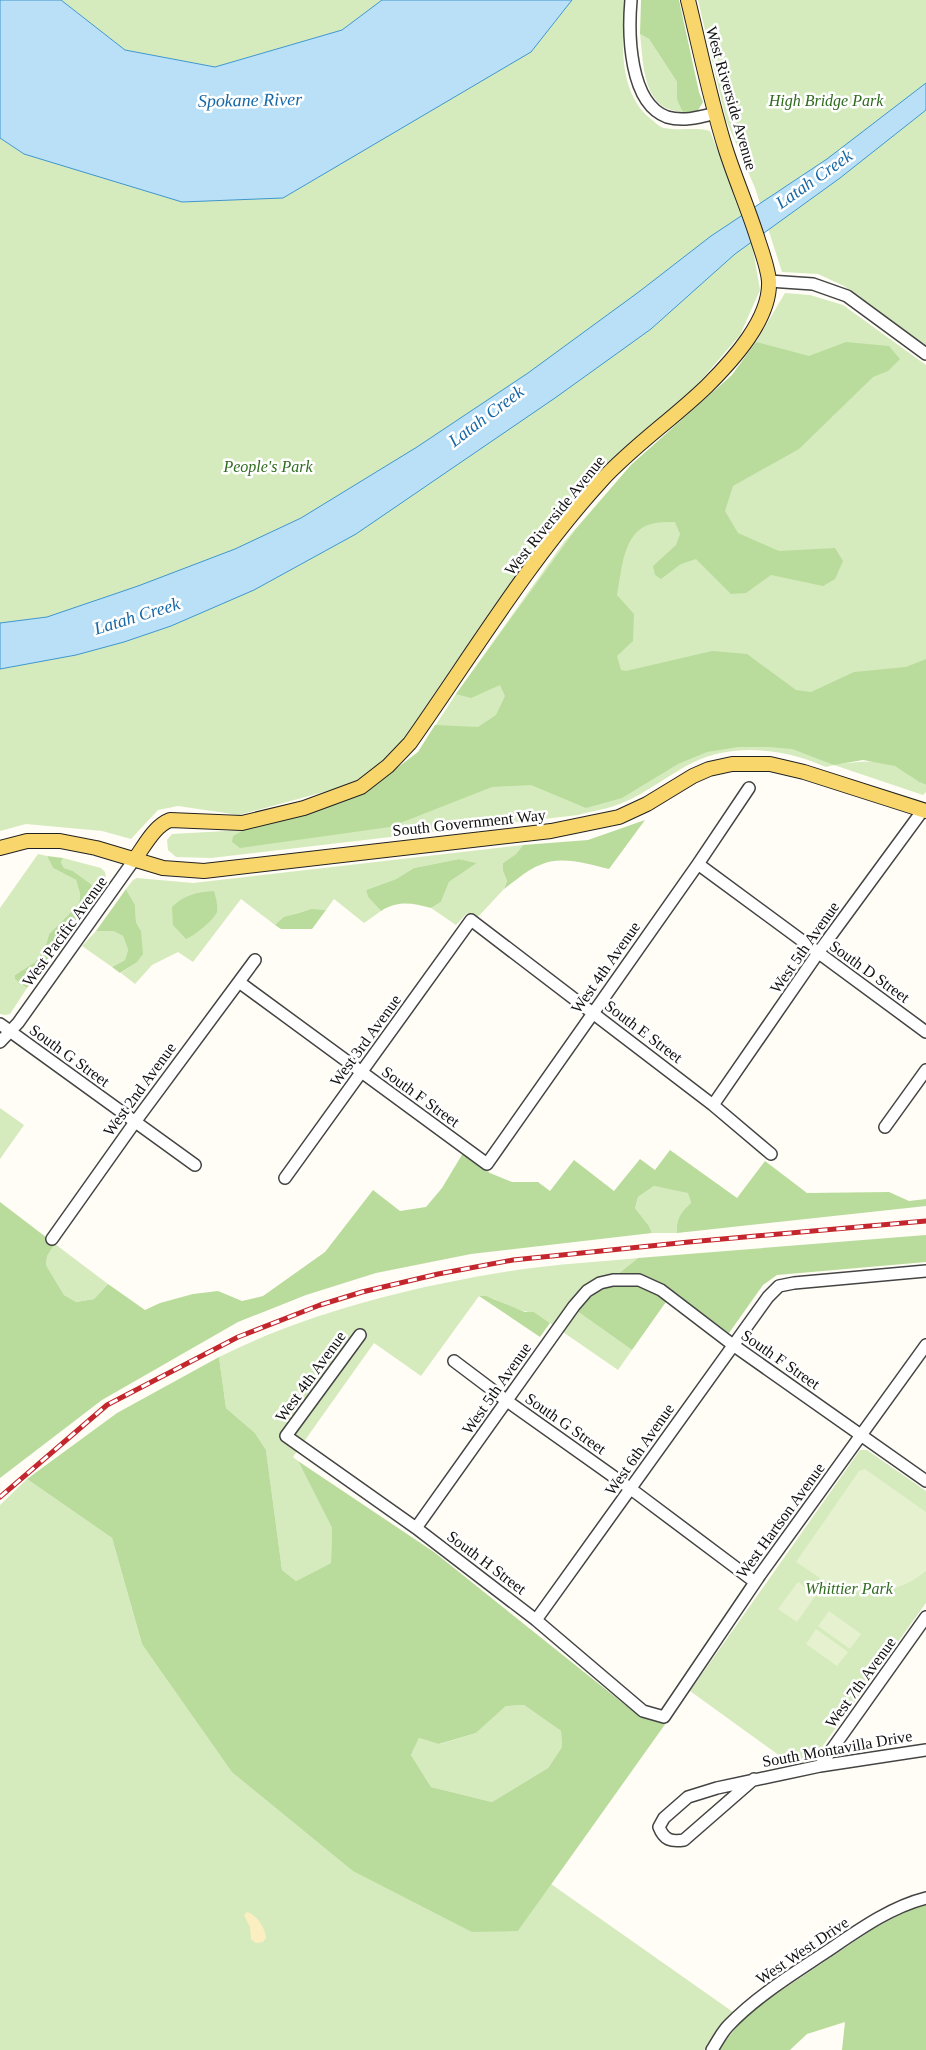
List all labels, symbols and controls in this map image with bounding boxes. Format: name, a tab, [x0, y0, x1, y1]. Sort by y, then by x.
street label: West Riverside Avenue	[703, 24, 760, 172]
water label: Spokane River	[198, 89, 303, 111]
park label: High Bridge Park	[768, 92, 884, 110]
water label: Latah Creek	[771, 145, 857, 213]
water label: Latah Creek	[444, 381, 528, 451]
street label: West Riverside Avenue	[501, 452, 608, 578]
park label: People's Park	[222, 458, 313, 476]
water label: Latah Creek	[91, 593, 183, 639]
street label: South Government Way	[392, 806, 547, 840]
street label: West Pacific Avenue	[19, 873, 110, 990]
street label: West 5th Avenue	[767, 898, 842, 996]
street label: West 4th Avenue	[568, 918, 643, 1016]
street label: South D Street	[827, 937, 913, 1006]
street label: West 3rd Avenue	[327, 991, 404, 1089]
street label: South E Street	[602, 997, 686, 1066]
street label: South G Street	[27, 1021, 113, 1090]
street label: West 2nd Avenue	[100, 1039, 179, 1139]
street label: South F Street	[379, 1063, 463, 1131]
street label: South F Street	[738, 1326, 824, 1393]
street label: West 4th Avenue	[272, 1328, 349, 1425]
street label: West 5th Avenue	[459, 1339, 534, 1437]
street label: South G Street	[522, 1389, 610, 1458]
street label: West 6th Avenue	[602, 1400, 677, 1498]
street label: West Hartson Avenue	[733, 1460, 828, 1581]
street label: South H Street	[444, 1527, 530, 1598]
park label: Whittier Park	[805, 1580, 894, 1597]
street label: West 7th Avenue	[822, 1634, 899, 1731]
street label: South Montavilla Drive	[761, 1727, 913, 1770]
street label: West West Drive	[753, 1913, 852, 1987]

